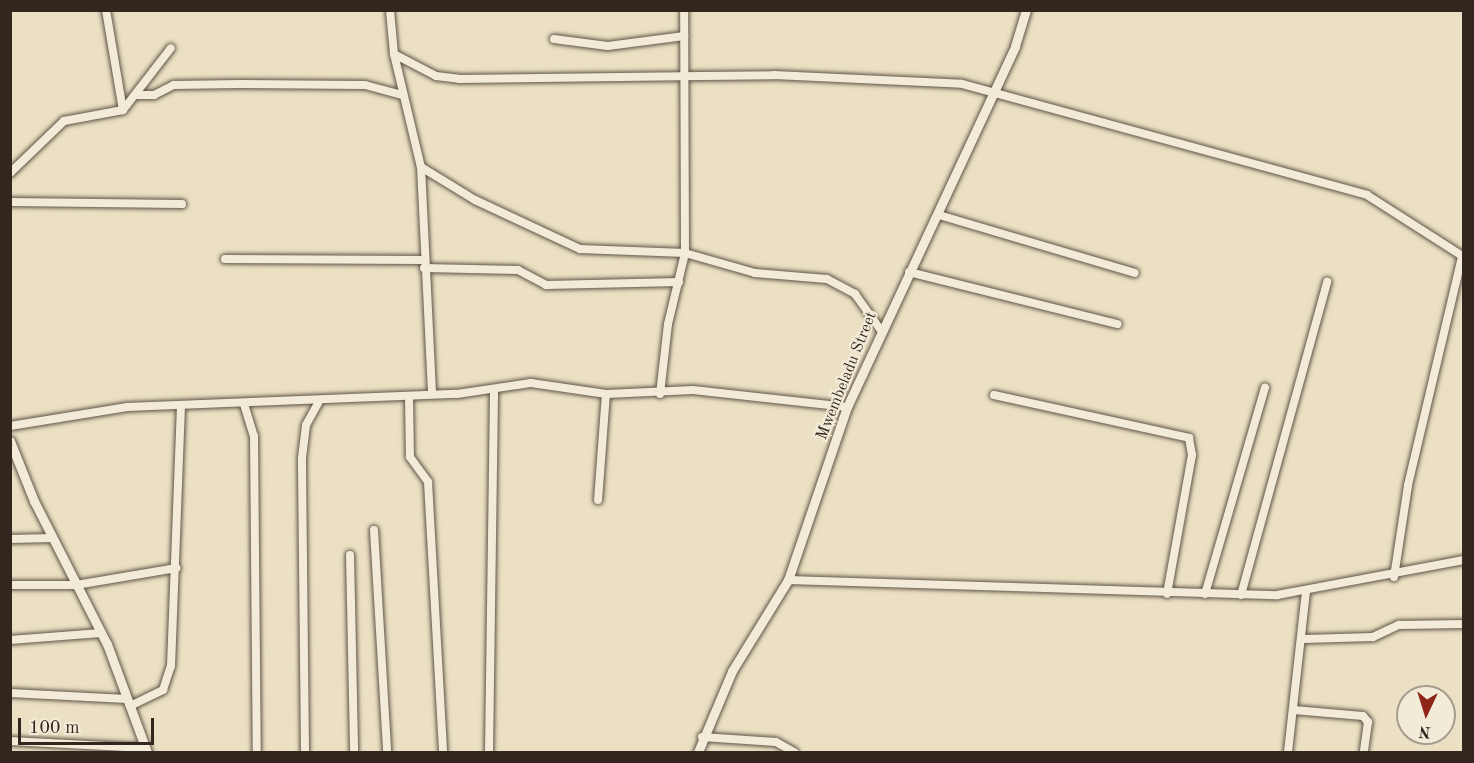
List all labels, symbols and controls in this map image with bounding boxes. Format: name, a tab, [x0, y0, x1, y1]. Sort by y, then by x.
street label: Mwembeladu Street	[812, 309, 882, 443]
north arrow	[1396, 685, 1456, 745]
scale bar	[21, 706, 158, 744]
text: 100 m	[29, 719, 80, 737]
text: N	[1418, 723, 1432, 739]

